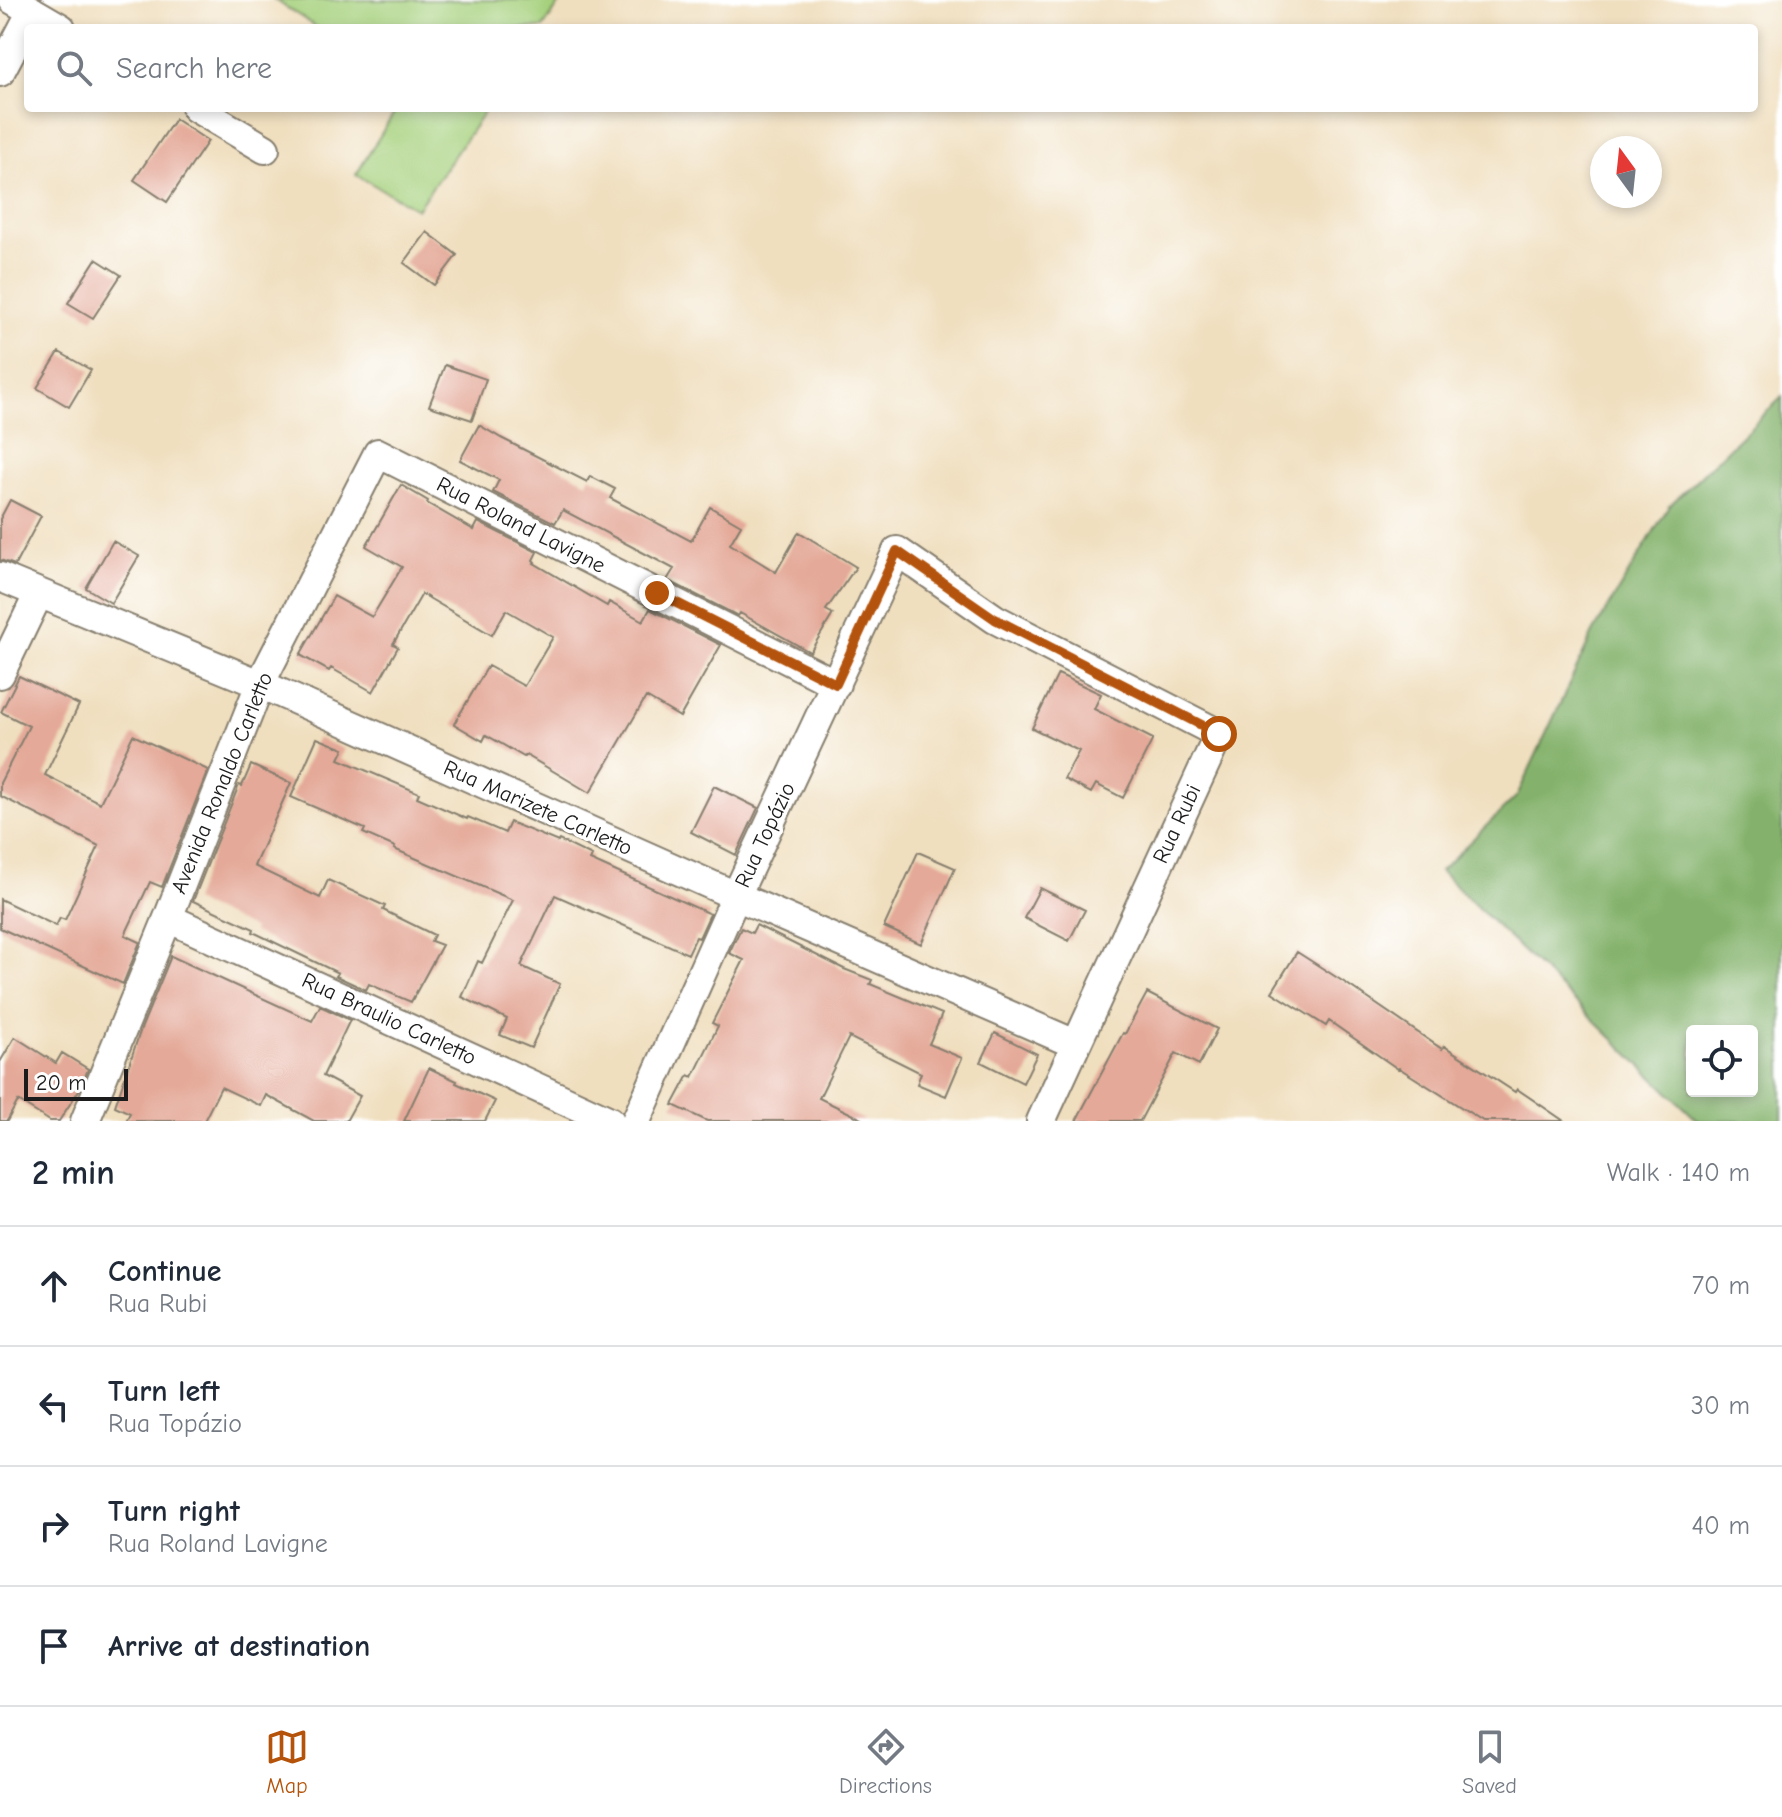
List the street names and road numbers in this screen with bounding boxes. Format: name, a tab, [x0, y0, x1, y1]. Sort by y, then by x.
street label: Rua Roland Lavigne	[432, 471, 610, 579]
street label: Avenida Ronaldo Carletto	[166, 668, 278, 898]
street label: Rua Marizete Carletto	[440, 755, 636, 861]
street label: Rua Topázio	[729, 778, 801, 892]
street label: Rua Rubi	[1147, 780, 1207, 868]
street label: Rua Braulio Carletto	[298, 967, 480, 1071]

